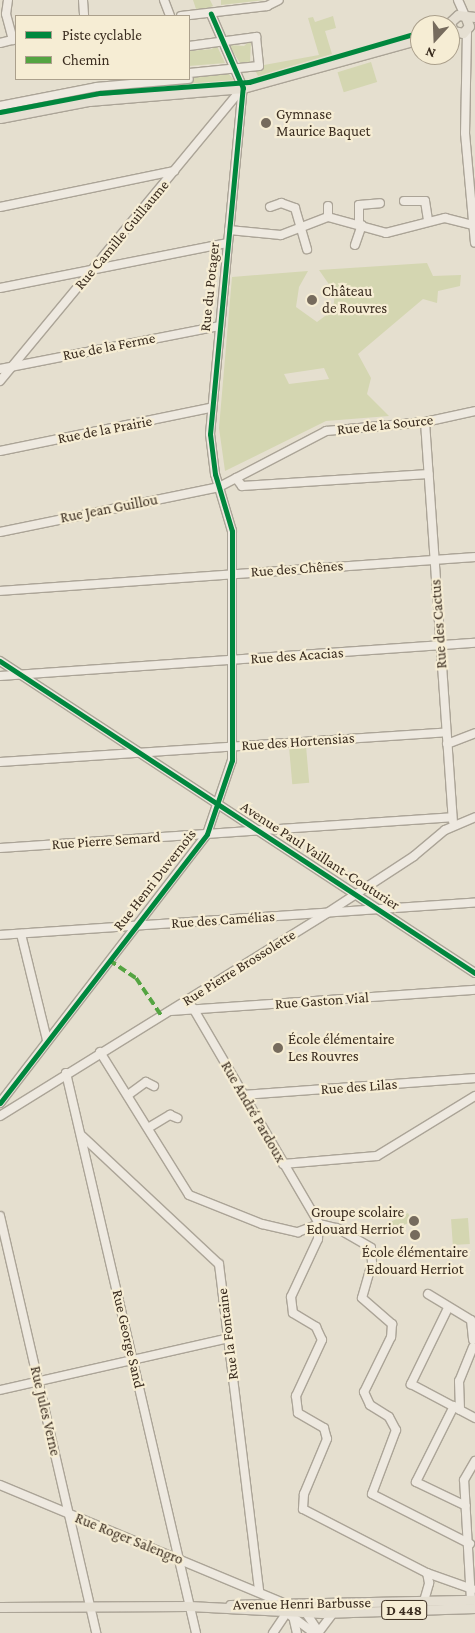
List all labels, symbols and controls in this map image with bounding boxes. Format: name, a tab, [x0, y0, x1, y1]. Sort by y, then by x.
legend	[15, 15, 190, 80]
north arrow	[410, 15, 460, 65]
text: Piste cyclable	[62, 27, 142, 43]
text: N	[423, 44, 437, 62]
text: Chemin	[62, 52, 110, 68]
place label: Gymnase Maurice Baquet	[276, 105, 370, 140]
marker: Gymnase Maurice Baquet	[260, 117, 272, 129]
street label: Rue Camille Guillaume	[71, 177, 173, 293]
street label: Rue du Potager	[196, 241, 224, 333]
place label: Château de Rouvres	[322, 282, 387, 317]
marker: Château de Rouvres	[306, 294, 318, 306]
street label: Rue de la Ferme	[61, 329, 157, 365]
street label: Rue de la Source	[336, 411, 434, 439]
street label: Rue de la Prairie	[56, 412, 154, 448]
street label: Rue Jean Guillou	[59, 491, 159, 527]
street label: Rue des Chênes	[250, 557, 344, 581]
street label: Rue des Cactus	[427, 579, 451, 669]
street label: Rue des Acacias	[250, 644, 344, 668]
street label: Rue des Hortensias	[241, 729, 355, 755]
street label: Avenue Paul Vaillant-Couturier	[237, 798, 403, 914]
street label: Rue Henri Duvernois	[110, 826, 200, 934]
street label: Rue Pierre Semard	[51, 828, 161, 854]
street label: Rue des Camélias	[171, 907, 275, 933]
street label: Rue Pierre Brossolette	[179, 926, 299, 1010]
street label: Rue Gaston Vial	[274, 989, 370, 1013]
place label: École élémentaire Les Rouvres	[288, 1030, 394, 1065]
marker: École élémentaire Les Rouvres	[272, 1042, 284, 1054]
street label: Rue André Pardoux	[217, 1058, 289, 1166]
street label: Rue des Lilas	[320, 1075, 398, 1099]
place label: Groupe scolaire Edouard Herriot	[306, 1203, 404, 1238]
marker: Groupe scolaire Edouard Herriot	[408, 1215, 420, 1227]
marker: École élémentaire Edouard Herriot	[409, 1229, 421, 1241]
place label: École élémentaire Edouard Herriot	[362, 1243, 468, 1278]
street label: Rue la Fontaine	[213, 1287, 243, 1381]
street label: Rue George Sand	[108, 1288, 148, 1390]
street label: Rue Jules Verne	[26, 1364, 64, 1458]
street label: Rue Roger Salengro	[72, 1509, 186, 1569]
street label: Avenue Henri Barbusse	[233, 1594, 371, 1614]
road number: D 448	[380, 1598, 428, 1622]

